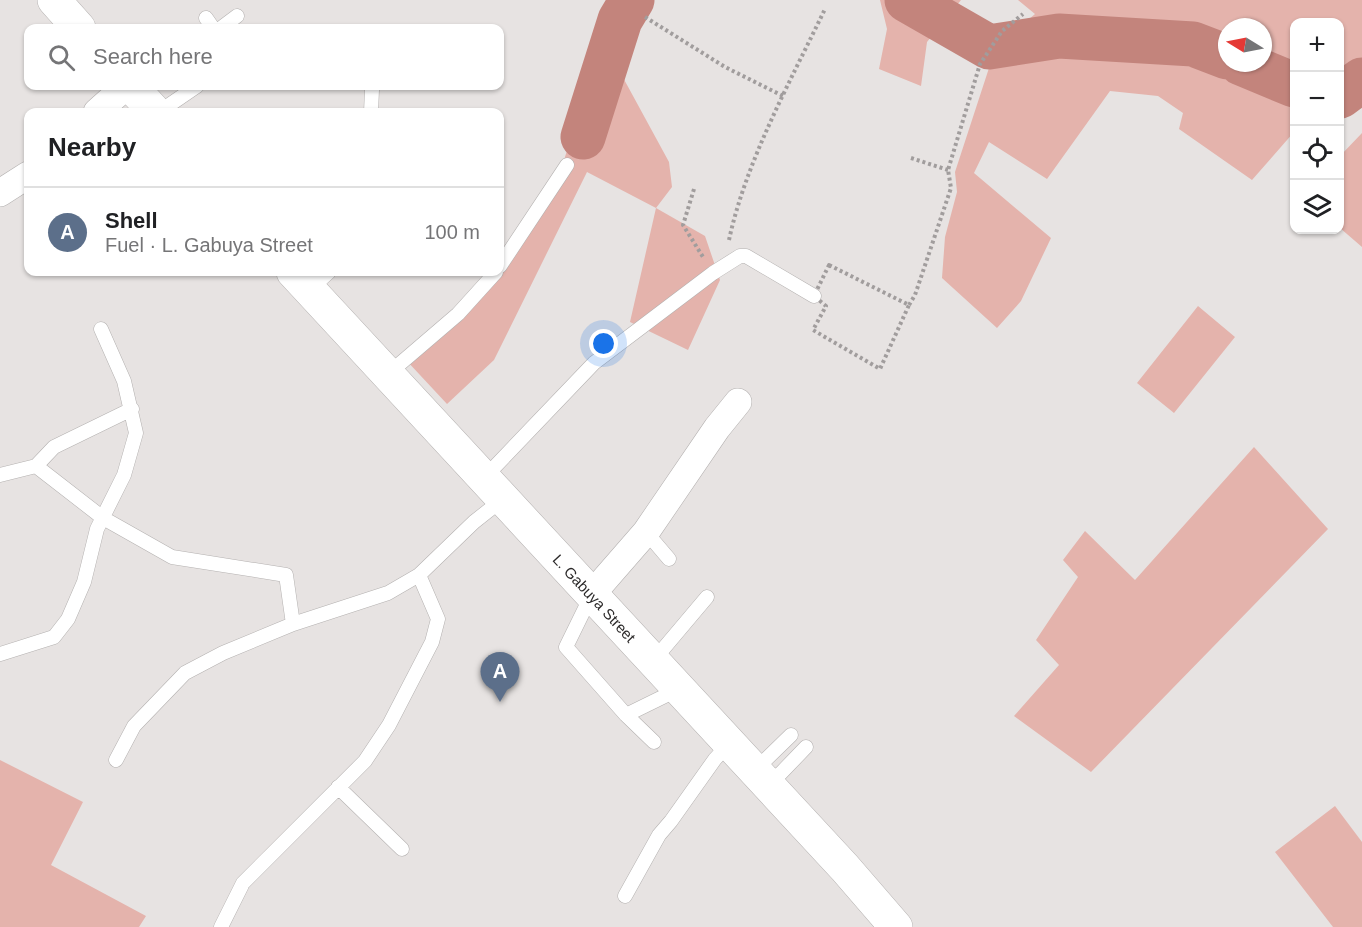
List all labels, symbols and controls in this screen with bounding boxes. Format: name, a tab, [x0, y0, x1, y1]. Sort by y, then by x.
north arrow	[1218, 18, 1272, 72]
map controls	[1290, 18, 1344, 234]
button: +	[1290, 18, 1344, 72]
search box	[24, 24, 504, 90]
icon: search	[45, 41, 78, 74]
text: Search here	[93, 44, 213, 69]
button: −	[1290, 72, 1344, 126]
button: locate	[1290, 126, 1344, 180]
text: Nearby	[48, 132, 136, 162]
button: layers	[1290, 180, 1344, 234]
text: Shell	[105, 208, 158, 233]
text: A	[60, 221, 75, 243]
text: 100 m	[424, 221, 480, 243]
text: Fuel · L. Gabuya Street	[105, 234, 313, 256]
your location	[589, 329, 618, 358]
street label: L. Gabuya Street	[550, 550, 640, 646]
pin: A	[480, 652, 520, 702]

